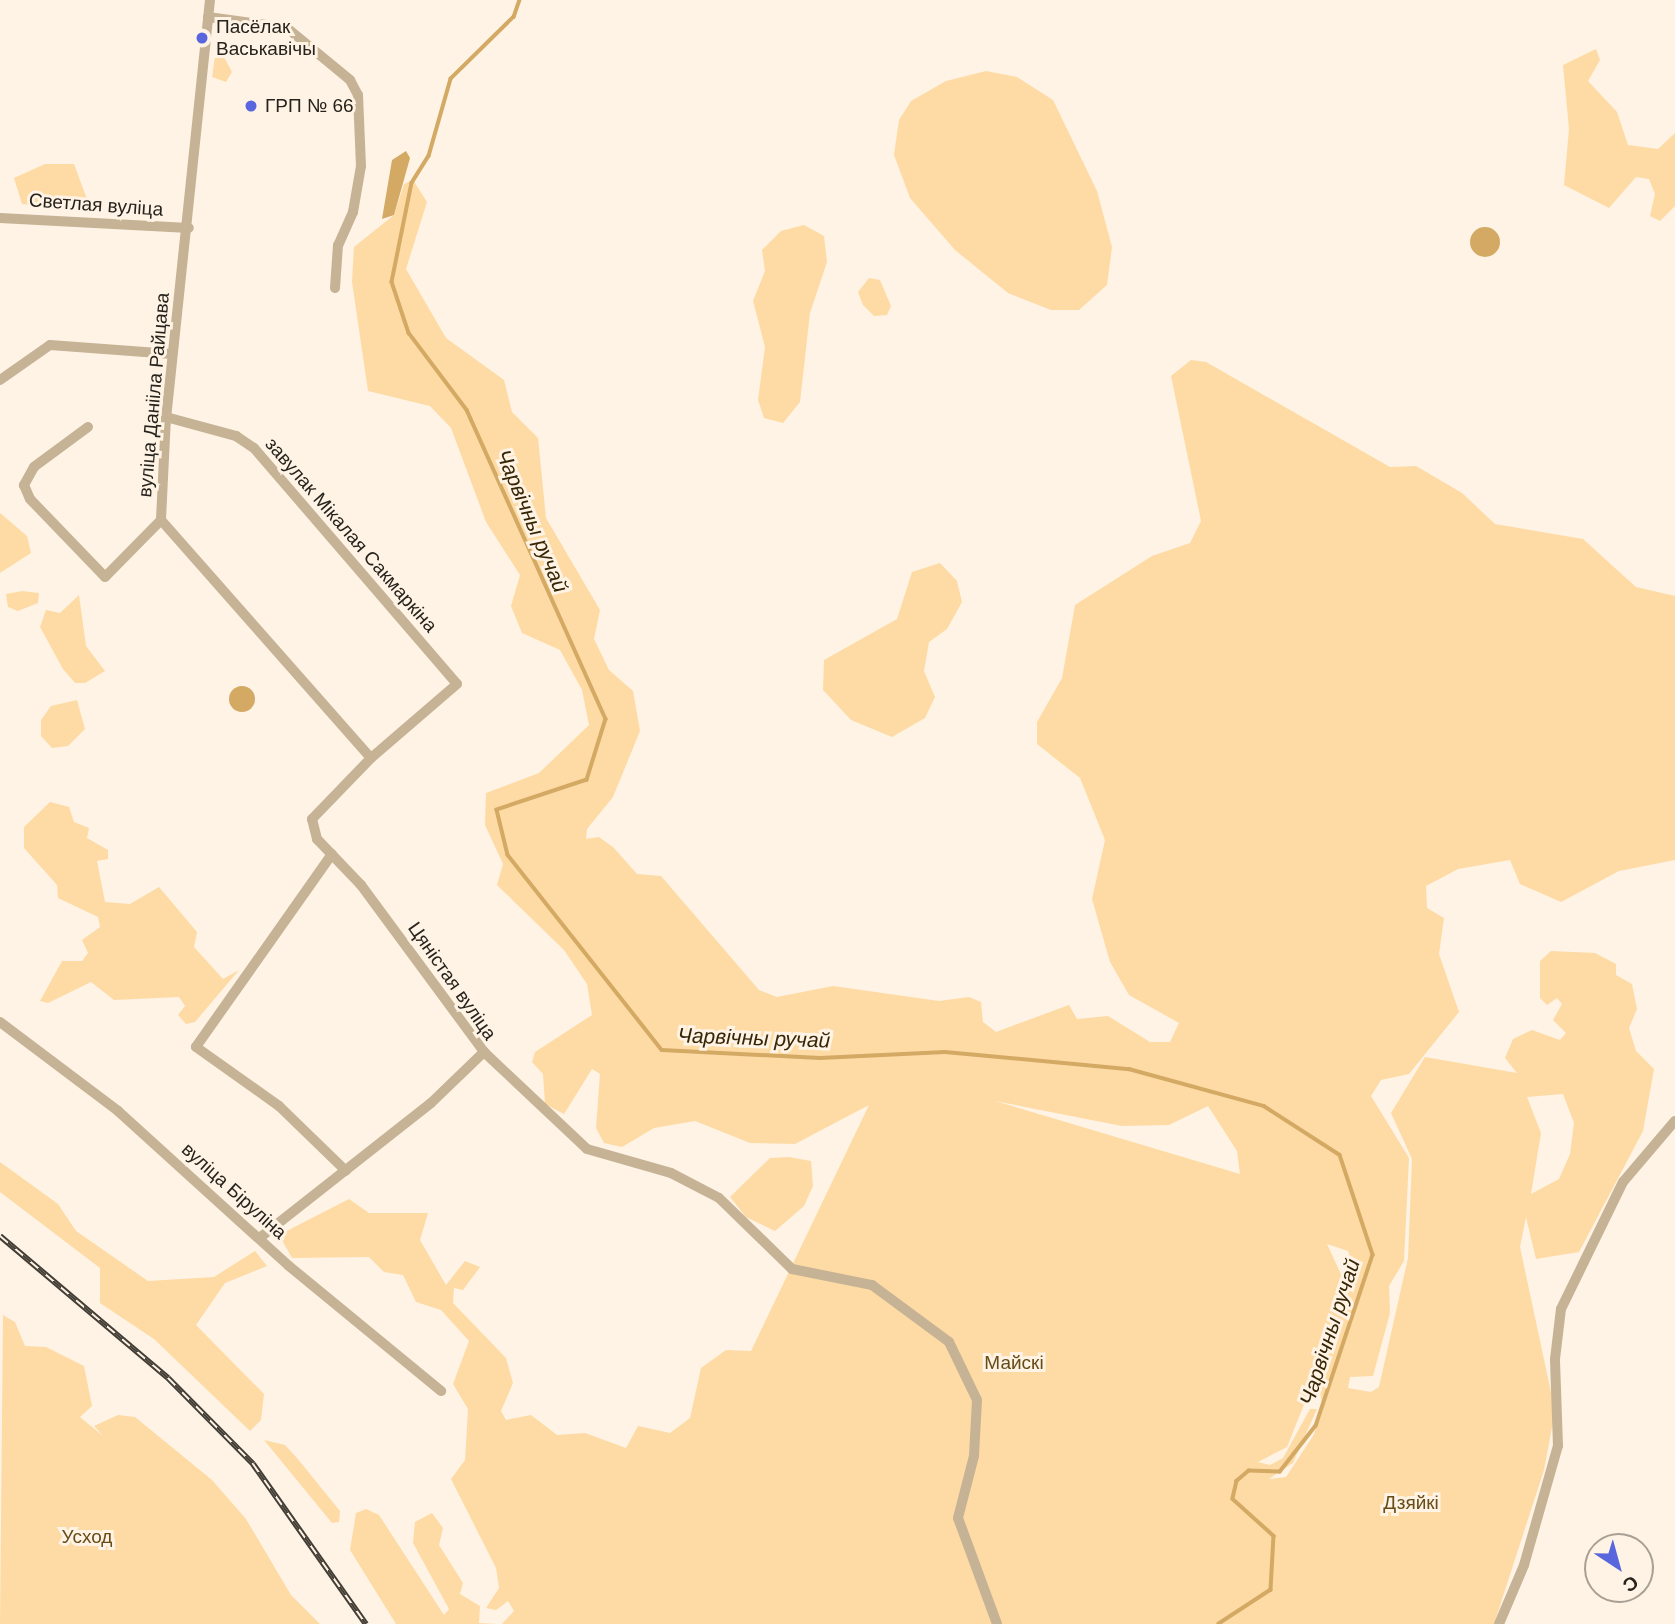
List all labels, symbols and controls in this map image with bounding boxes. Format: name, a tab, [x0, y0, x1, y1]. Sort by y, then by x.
place label: Пасёлак Васькавічы	[216, 16, 316, 60]
marker: Пасёлак Васькавічы	[194, 30, 210, 46]
place label: ГРП № 66	[265, 95, 354, 117]
marker: ГРП № 66	[243, 98, 259, 114]
street label: Светлая вуліца	[28, 189, 164, 221]
street label: вуліца Данііла Райцава	[134, 292, 174, 498]
street label: завулак Мікалая Сакмаркіна	[260, 433, 442, 637]
water label: Чарвічны ручай	[491, 446, 573, 596]
street label: Цяністая вуліца	[403, 918, 501, 1044]
water label: Чарвічны ручай	[677, 1023, 831, 1053]
street label: вуліца Біруліна	[177, 1138, 291, 1244]
water label: Чарвічны ручай	[1294, 1256, 1366, 1408]
park label: Майскі	[984, 1352, 1044, 1374]
park label: Дзяйкі	[1383, 1492, 1439, 1514]
park label: Усход	[62, 1526, 112, 1548]
north arrow	[1584, 1533, 1654, 1603]
text: С	[1619, 1571, 1642, 1596]

